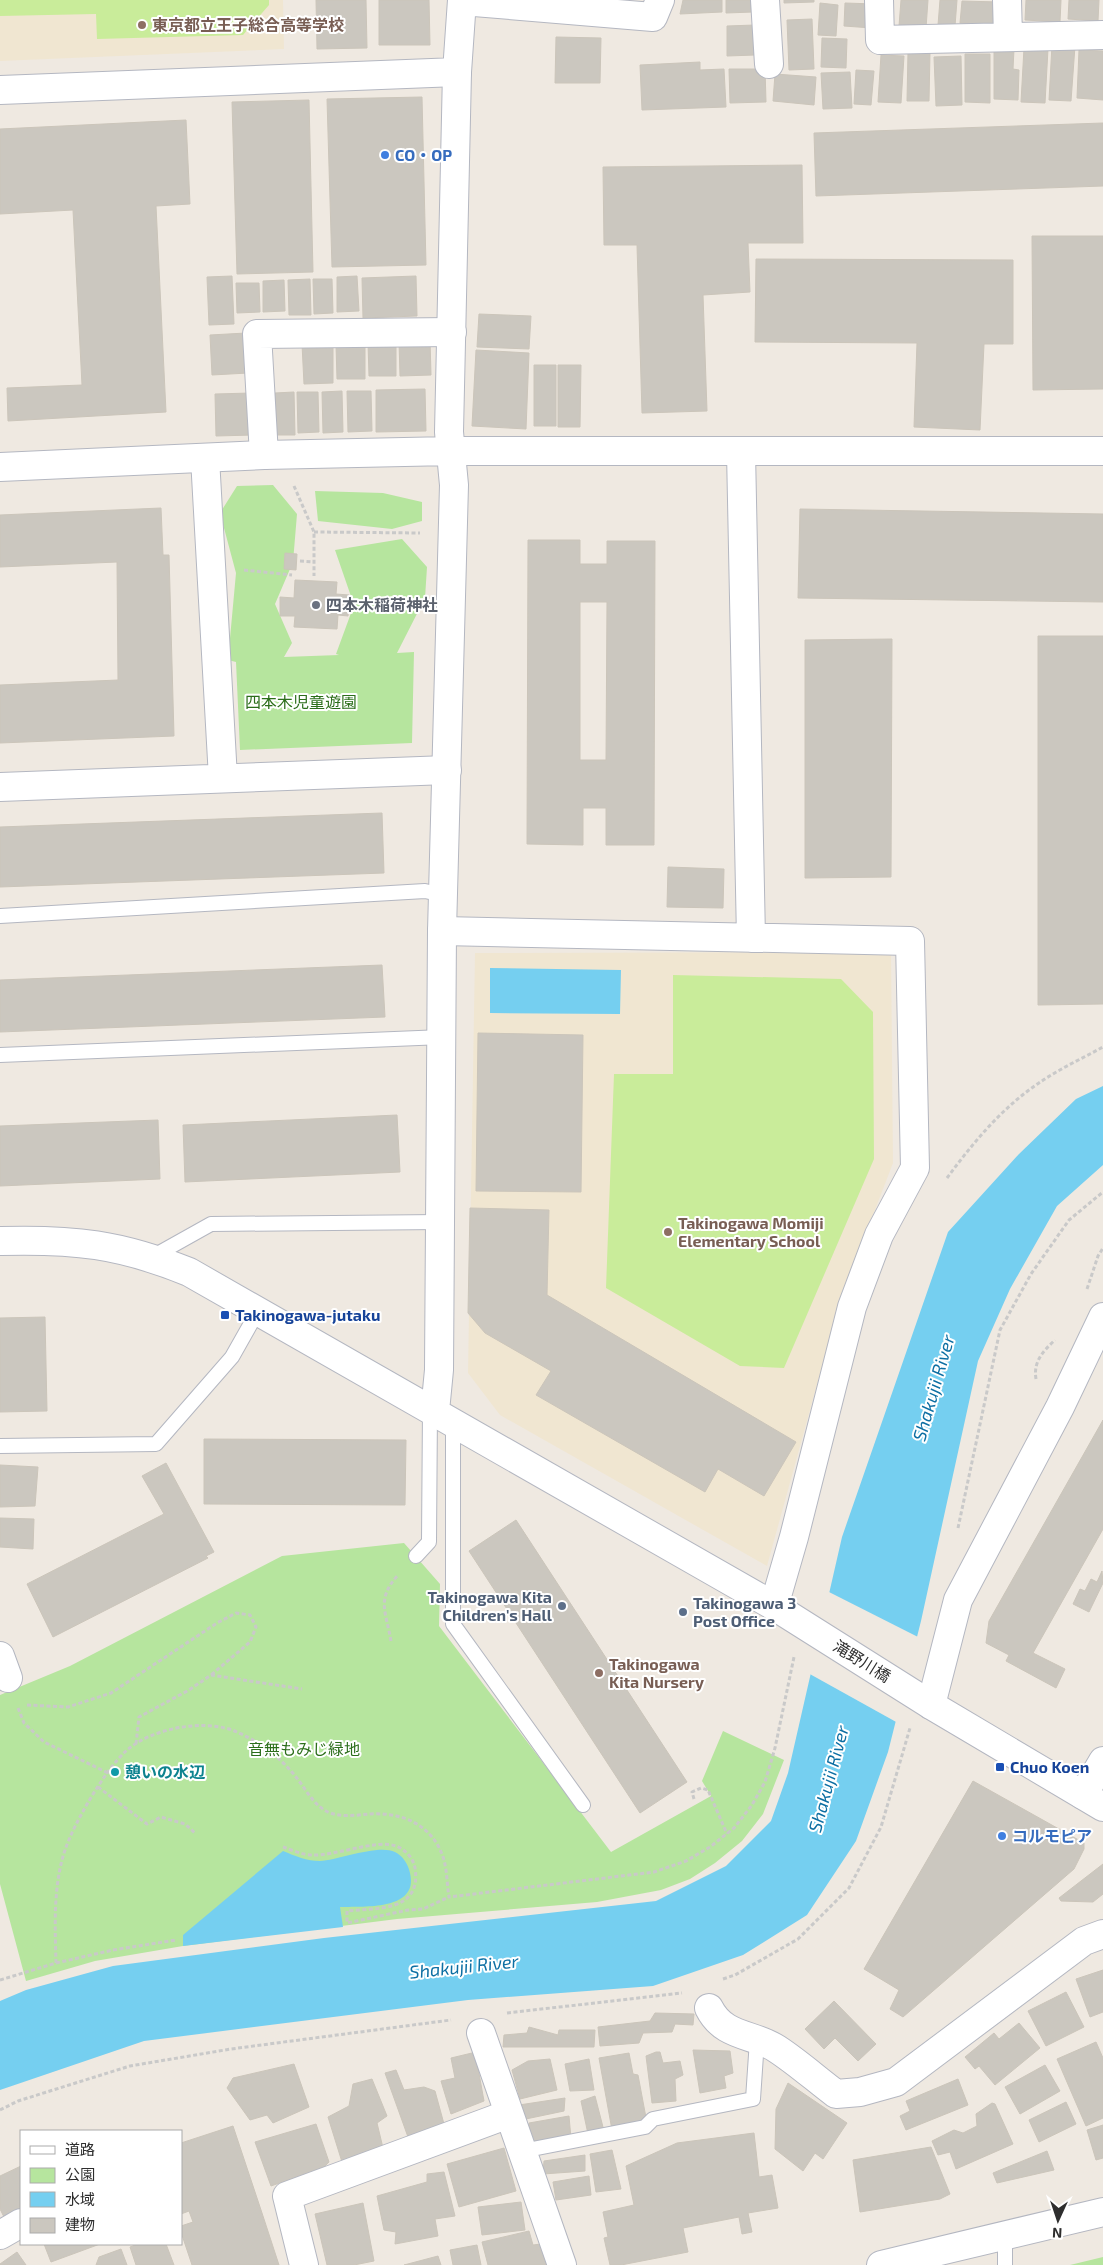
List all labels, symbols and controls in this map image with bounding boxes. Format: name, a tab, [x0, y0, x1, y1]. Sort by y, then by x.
place label: 東京都立王子総合高等学校	[152, 15, 344, 34]
marker: 東京都立王子総合高等学校	[136, 19, 148, 31]
place label: CO・OP	[395, 145, 452, 164]
marker: CO・OP	[379, 149, 391, 161]
place label: 四本木稲荷神社	[326, 595, 438, 614]
marker: 四本木稲荷神社	[310, 599, 322, 611]
park label: 四本木児童遊園	[245, 692, 357, 711]
place label: Takinogawa Momiji Elementary School	[678, 1213, 824, 1251]
marker: Takinogawa Momiji Elementary School	[662, 1226, 674, 1238]
place label: Takinogawa-jutaku	[235, 1305, 380, 1324]
marker: Takinogawa-jutaku	[219, 1309, 231, 1321]
water label: Shakujii River	[907, 1331, 959, 1443]
place label: Takinogawa Kita Children's Hall	[428, 1587, 553, 1624]
place label: Takinogawa 3 Post Office	[693, 1593, 796, 1630]
marker: Takinogawa Kita Children's Hall	[556, 1600, 568, 1612]
marker: Takinogawa 3 Post Office	[677, 1606, 689, 1618]
street label: 滝野川橋	[830, 1636, 894, 1686]
place label: Takinogawa Kita Nursery	[609, 1654, 704, 1692]
marker: Takinogawa Kita Nursery	[593, 1667, 605, 1679]
water label: Shakujii River	[803, 1722, 853, 1835]
park label: 音無もみじ緑地	[248, 1739, 360, 1758]
place label: Chuo Koen	[1010, 1757, 1089, 1776]
marker: Chuo Koen	[994, 1761, 1006, 1773]
place label: 憩いの水辺	[125, 1762, 206, 1781]
marker: 憩いの水辺	[109, 1766, 121, 1778]
place label: コルモピア	[1012, 1826, 1092, 1845]
marker: コルモピア	[996, 1830, 1008, 1842]
water label: Shakujii River	[408, 1949, 520, 1983]
legend	[20, 2130, 182, 2245]
text: 道路	[65, 2140, 95, 2158]
text: 公園	[65, 2165, 95, 2183]
text: 水域	[65, 2190, 95, 2208]
north arrow	[1033, 2195, 1083, 2245]
text: 建物	[65, 2215, 95, 2233]
text: N	[1052, 2225, 1063, 2242]

